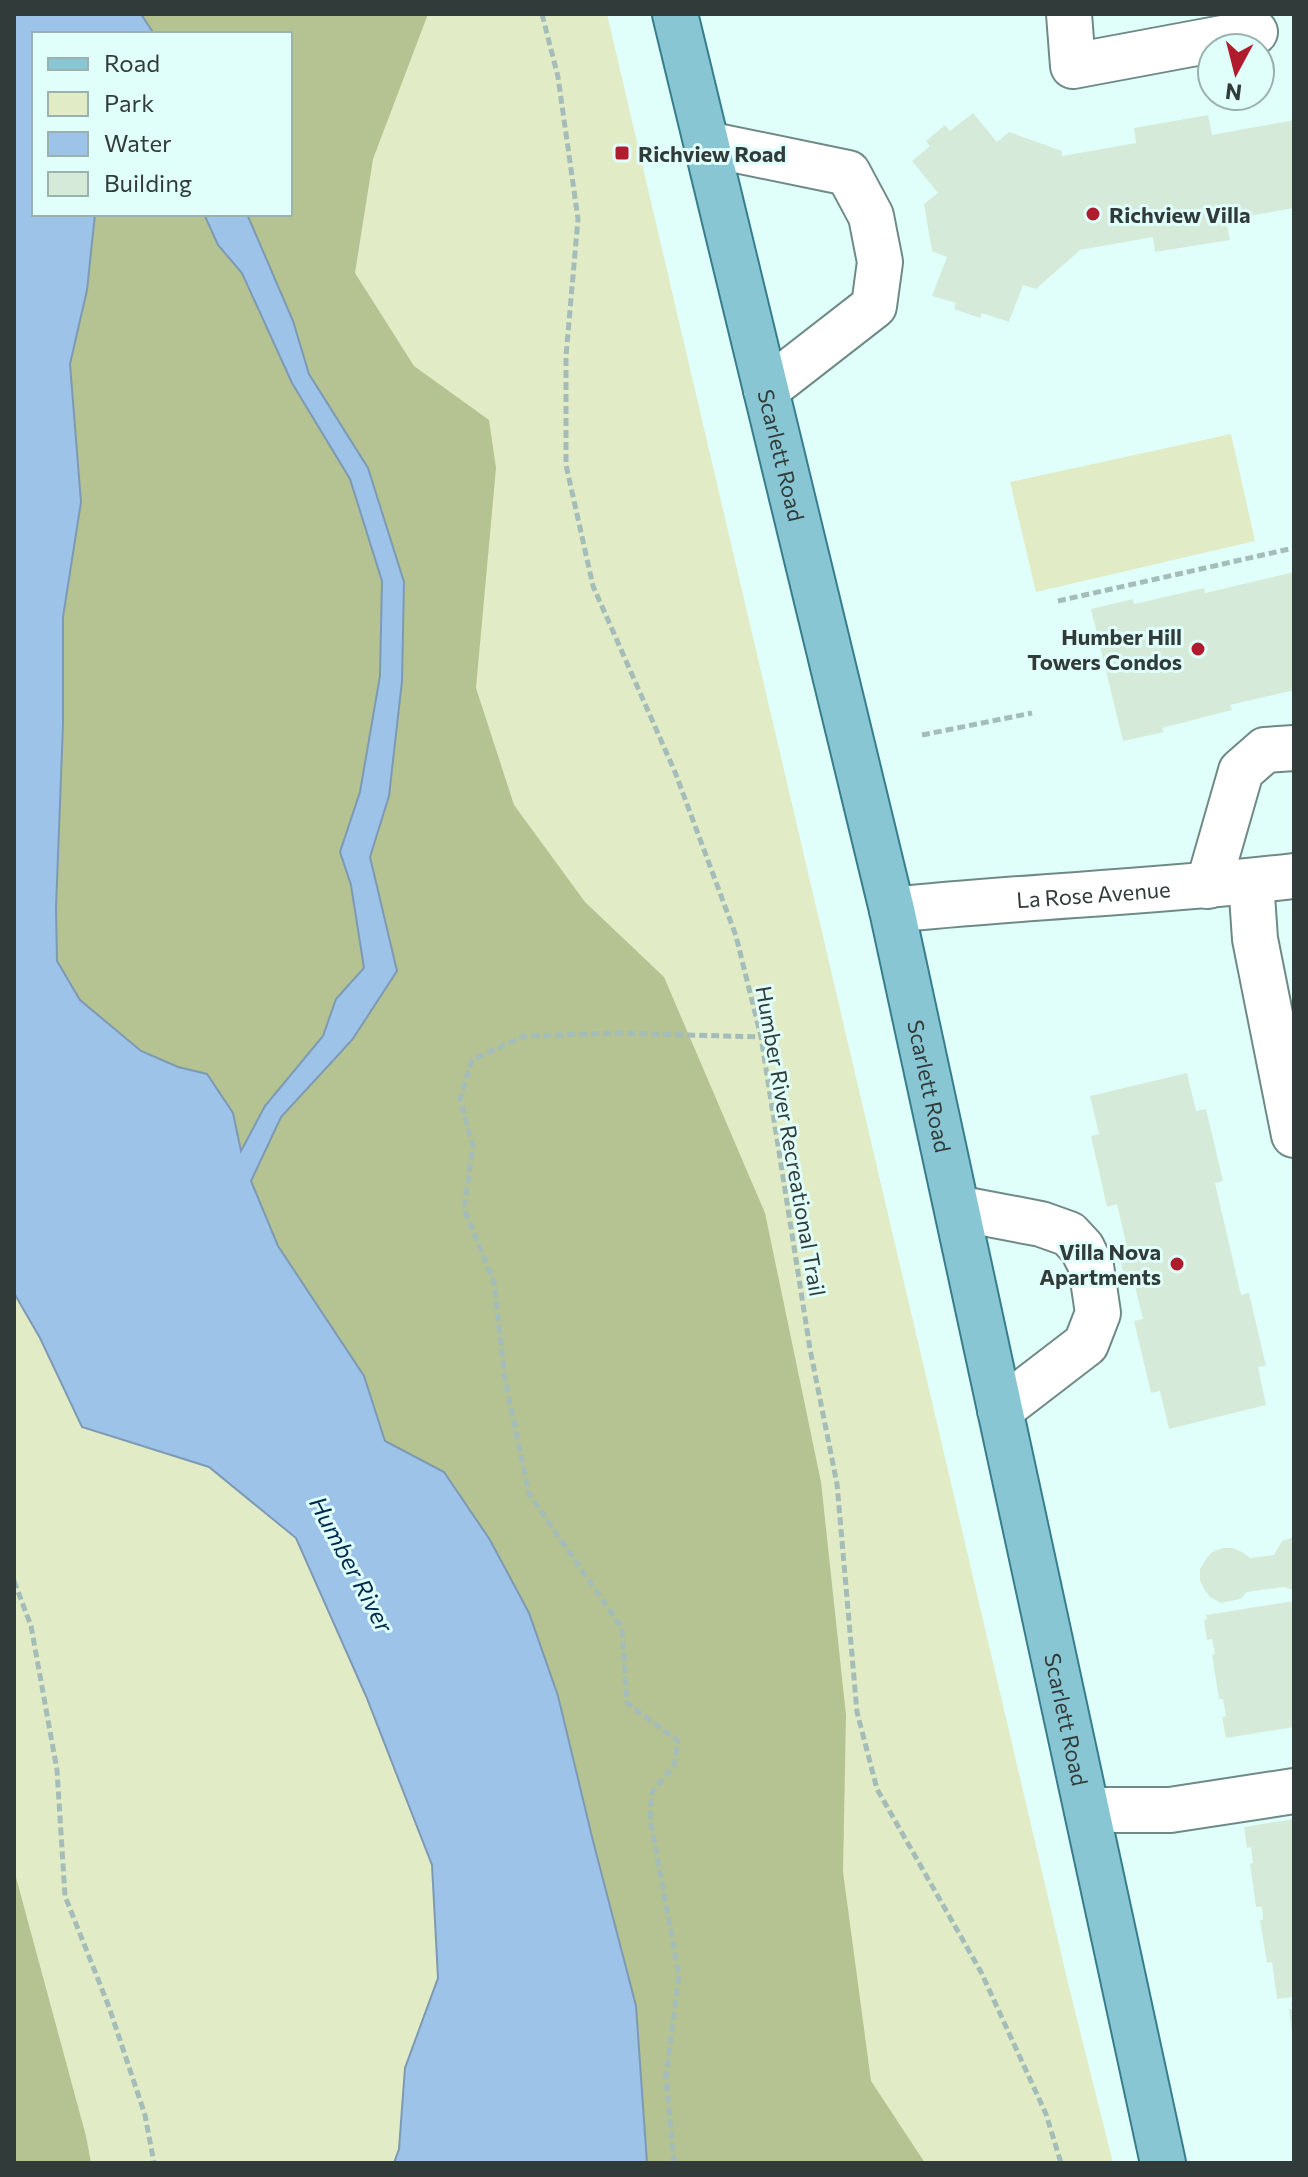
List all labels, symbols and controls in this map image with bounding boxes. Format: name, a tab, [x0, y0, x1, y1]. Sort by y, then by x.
legend	[32, 32, 292, 216]
north arrow	[1196, 32, 1276, 112]
text: Road	[104, 48, 160, 77]
text: N	[1224, 78, 1243, 107]
text: Park	[104, 88, 154, 117]
text: Water	[104, 128, 172, 157]
place label: Richview Road	[638, 140, 786, 167]
marker: Richview Road	[613, 144, 631, 162]
text: Building	[104, 168, 192, 197]
place label: Richview Villa	[1109, 201, 1251, 228]
marker: Richview Villa	[1084, 205, 1102, 223]
street label: Scarlett Road	[753, 387, 811, 524]
place label: Humber Hill Towers Condos	[1027, 623, 1182, 675]
marker: Humber Hill Towers Condos	[1189, 640, 1207, 658]
street label: La Rose Avenue	[1015, 875, 1171, 913]
street label: Humber River Recreational Trail	[750, 984, 832, 1298]
street label: Scarlett Road	[903, 1017, 958, 1155]
place label: Villa Nova Apartments	[1039, 1238, 1161, 1290]
marker: Villa Nova Apartments	[1168, 1255, 1186, 1273]
water label: Humber River	[304, 1491, 401, 1638]
street label: Scarlett Road	[1040, 1651, 1095, 1788]

